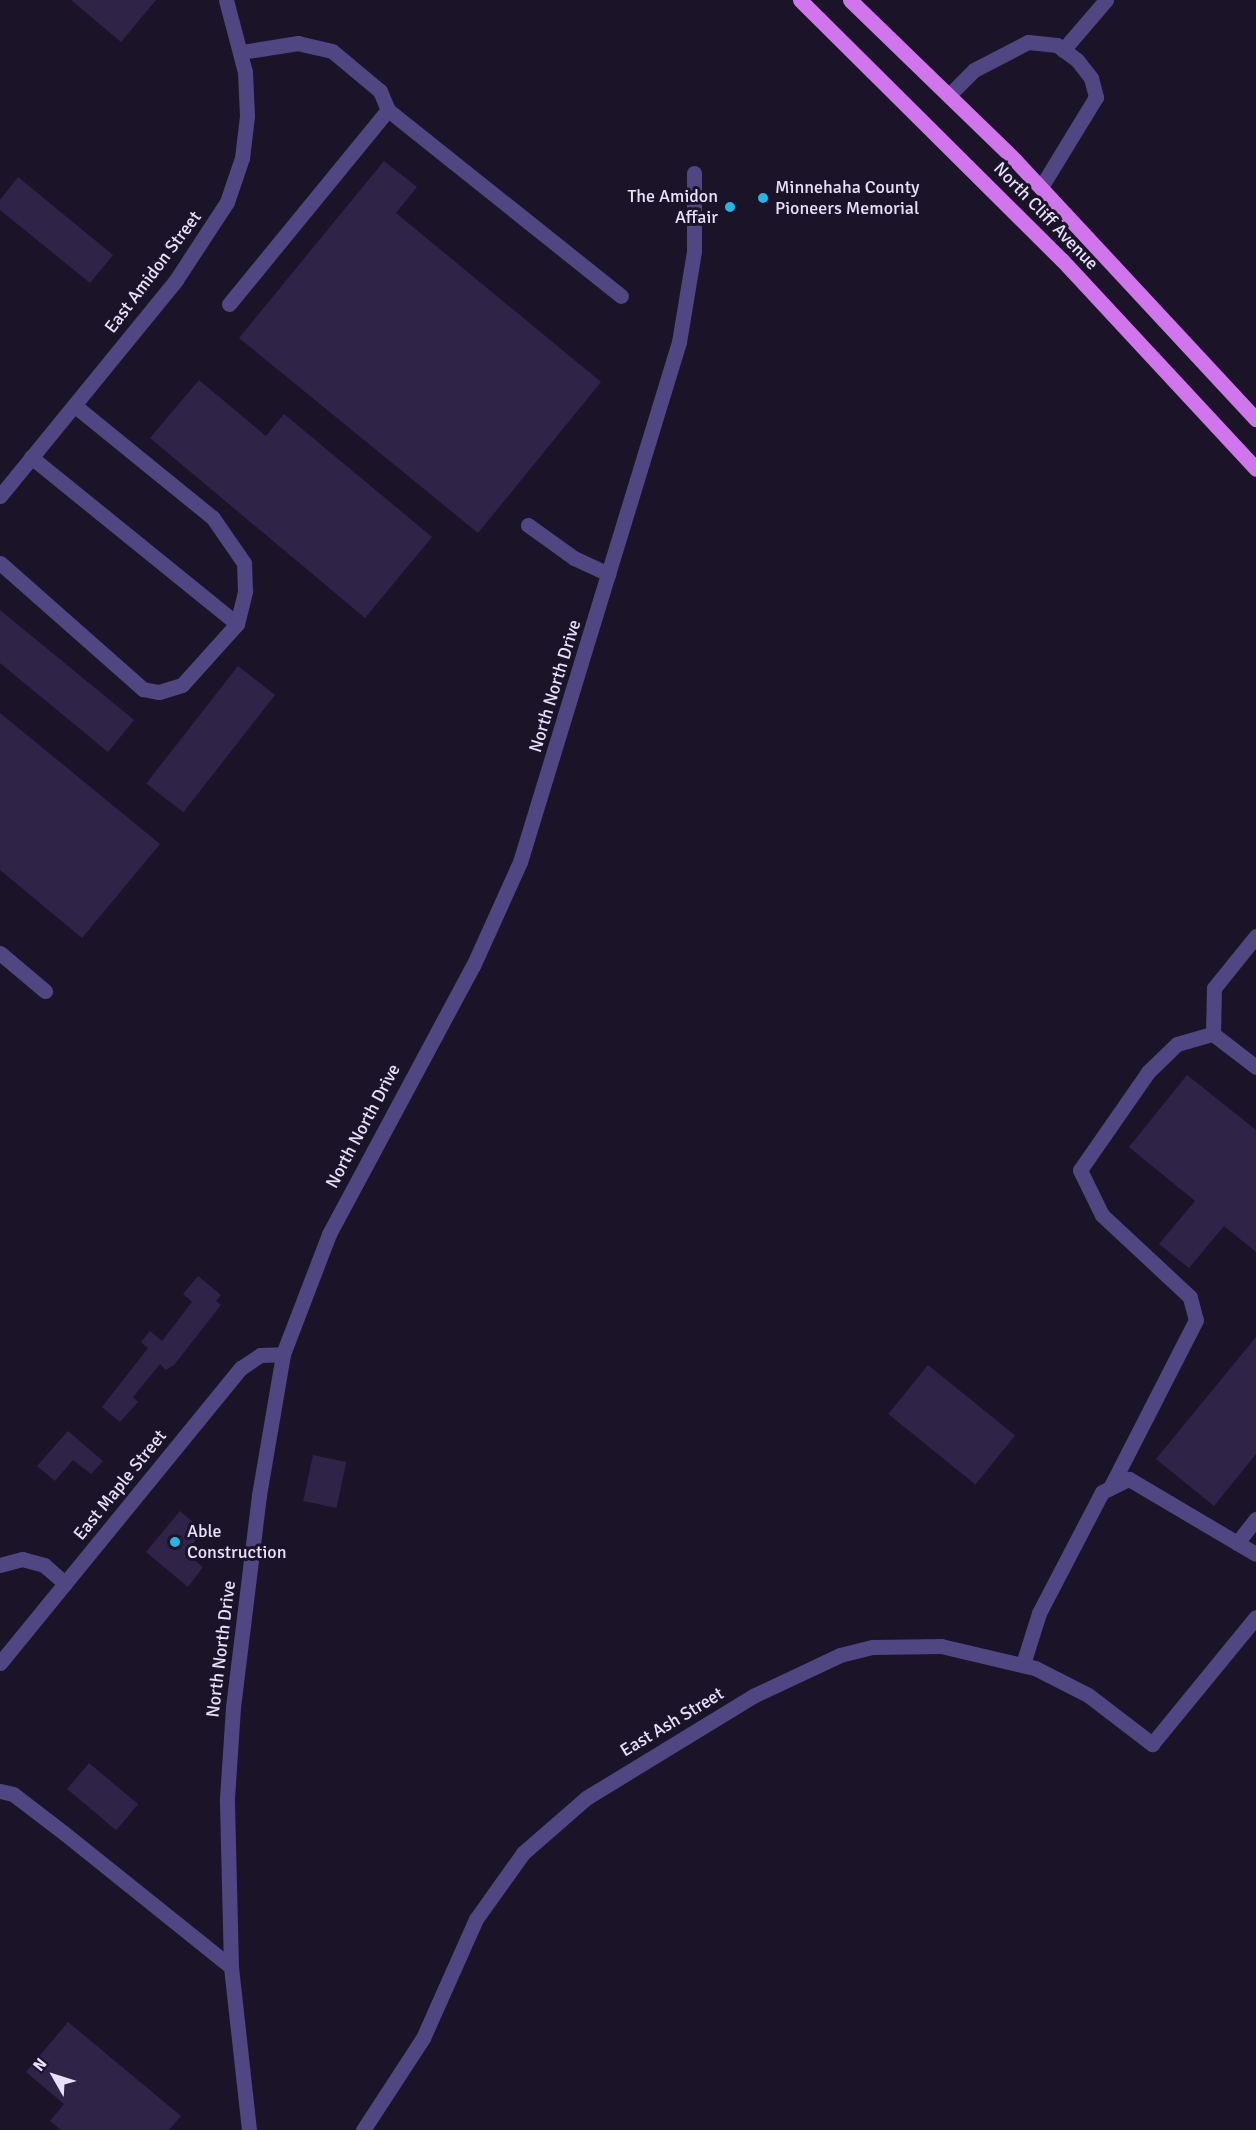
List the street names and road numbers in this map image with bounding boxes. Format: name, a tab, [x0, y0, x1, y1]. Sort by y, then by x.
street label: North Cliff Avenue	[989, 158, 1103, 274]
street label: East Amidon Street	[100, 207, 206, 337]
street label: North North Drive	[525, 617, 585, 755]
street label: North North Drive	[321, 1060, 405, 1192]
street label: East Maple Street	[69, 1426, 171, 1544]
street label: North North Drive	[202, 1579, 240, 1719]
street label: East Ash Street	[616, 1683, 728, 1761]

